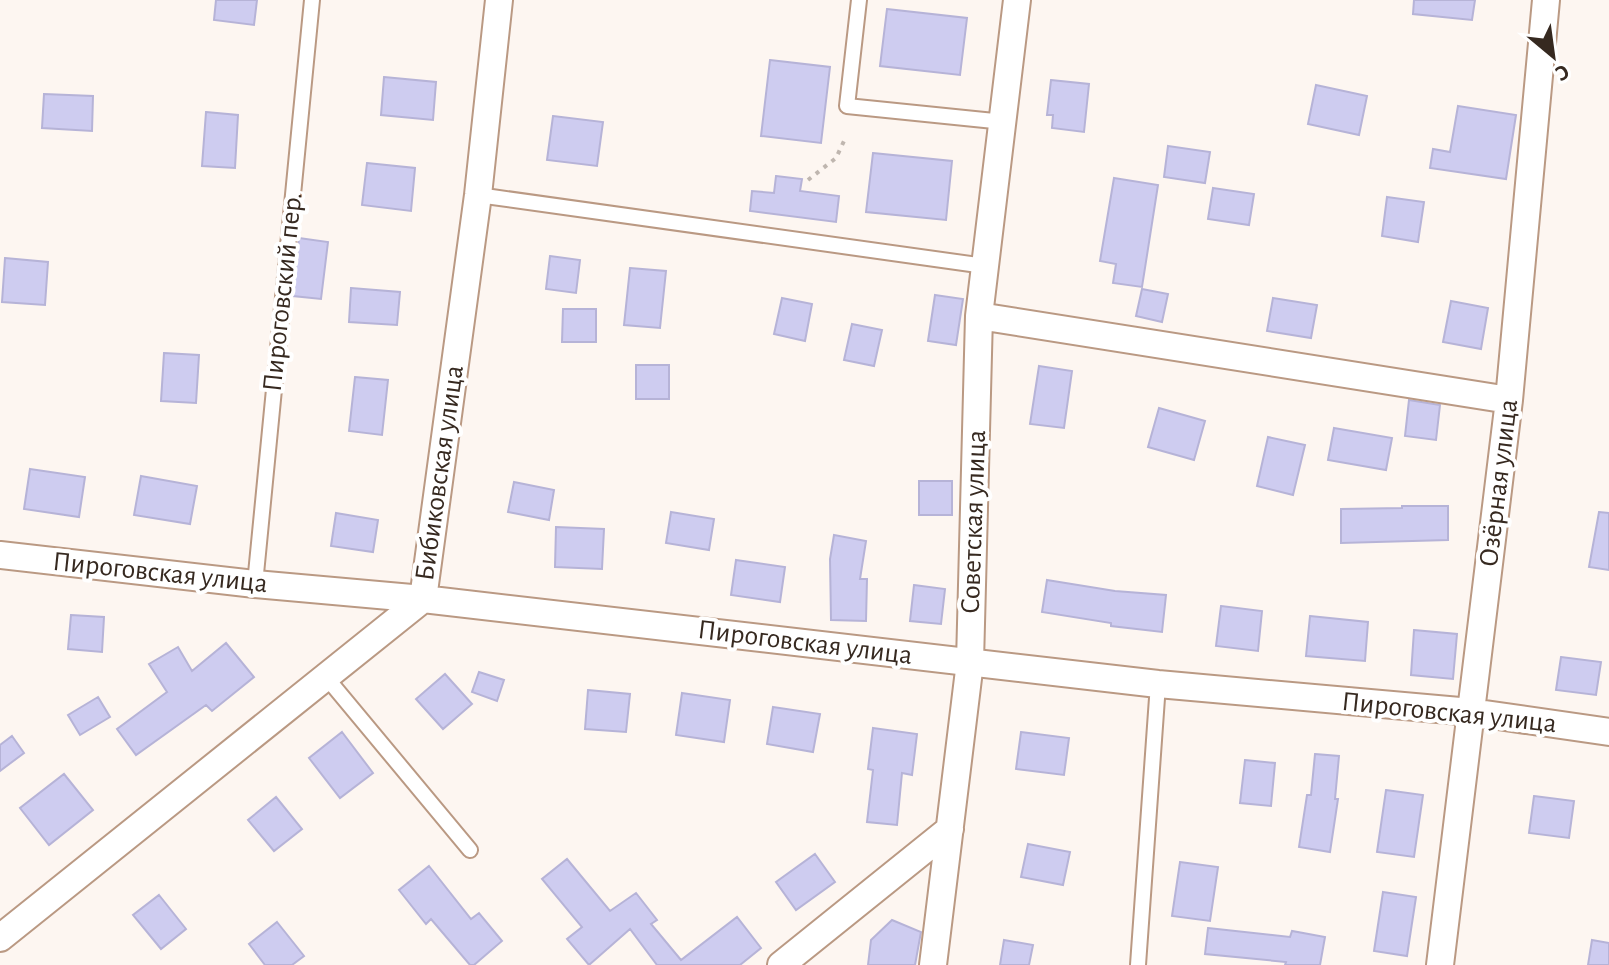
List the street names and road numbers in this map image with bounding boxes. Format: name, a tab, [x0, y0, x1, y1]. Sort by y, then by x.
street label: Пироговский пер.	[259, 191, 307, 393]
street label: Бибиковская улица	[411, 363, 469, 583]
street label: Озёрная улица	[1475, 397, 1523, 568]
street label: Советская улица	[957, 429, 991, 615]
street label: Пироговская улица	[51, 548, 269, 598]
street label: Пироговская улица	[696, 616, 914, 670]
street label: Пироговская улица	[1340, 688, 1558, 738]

